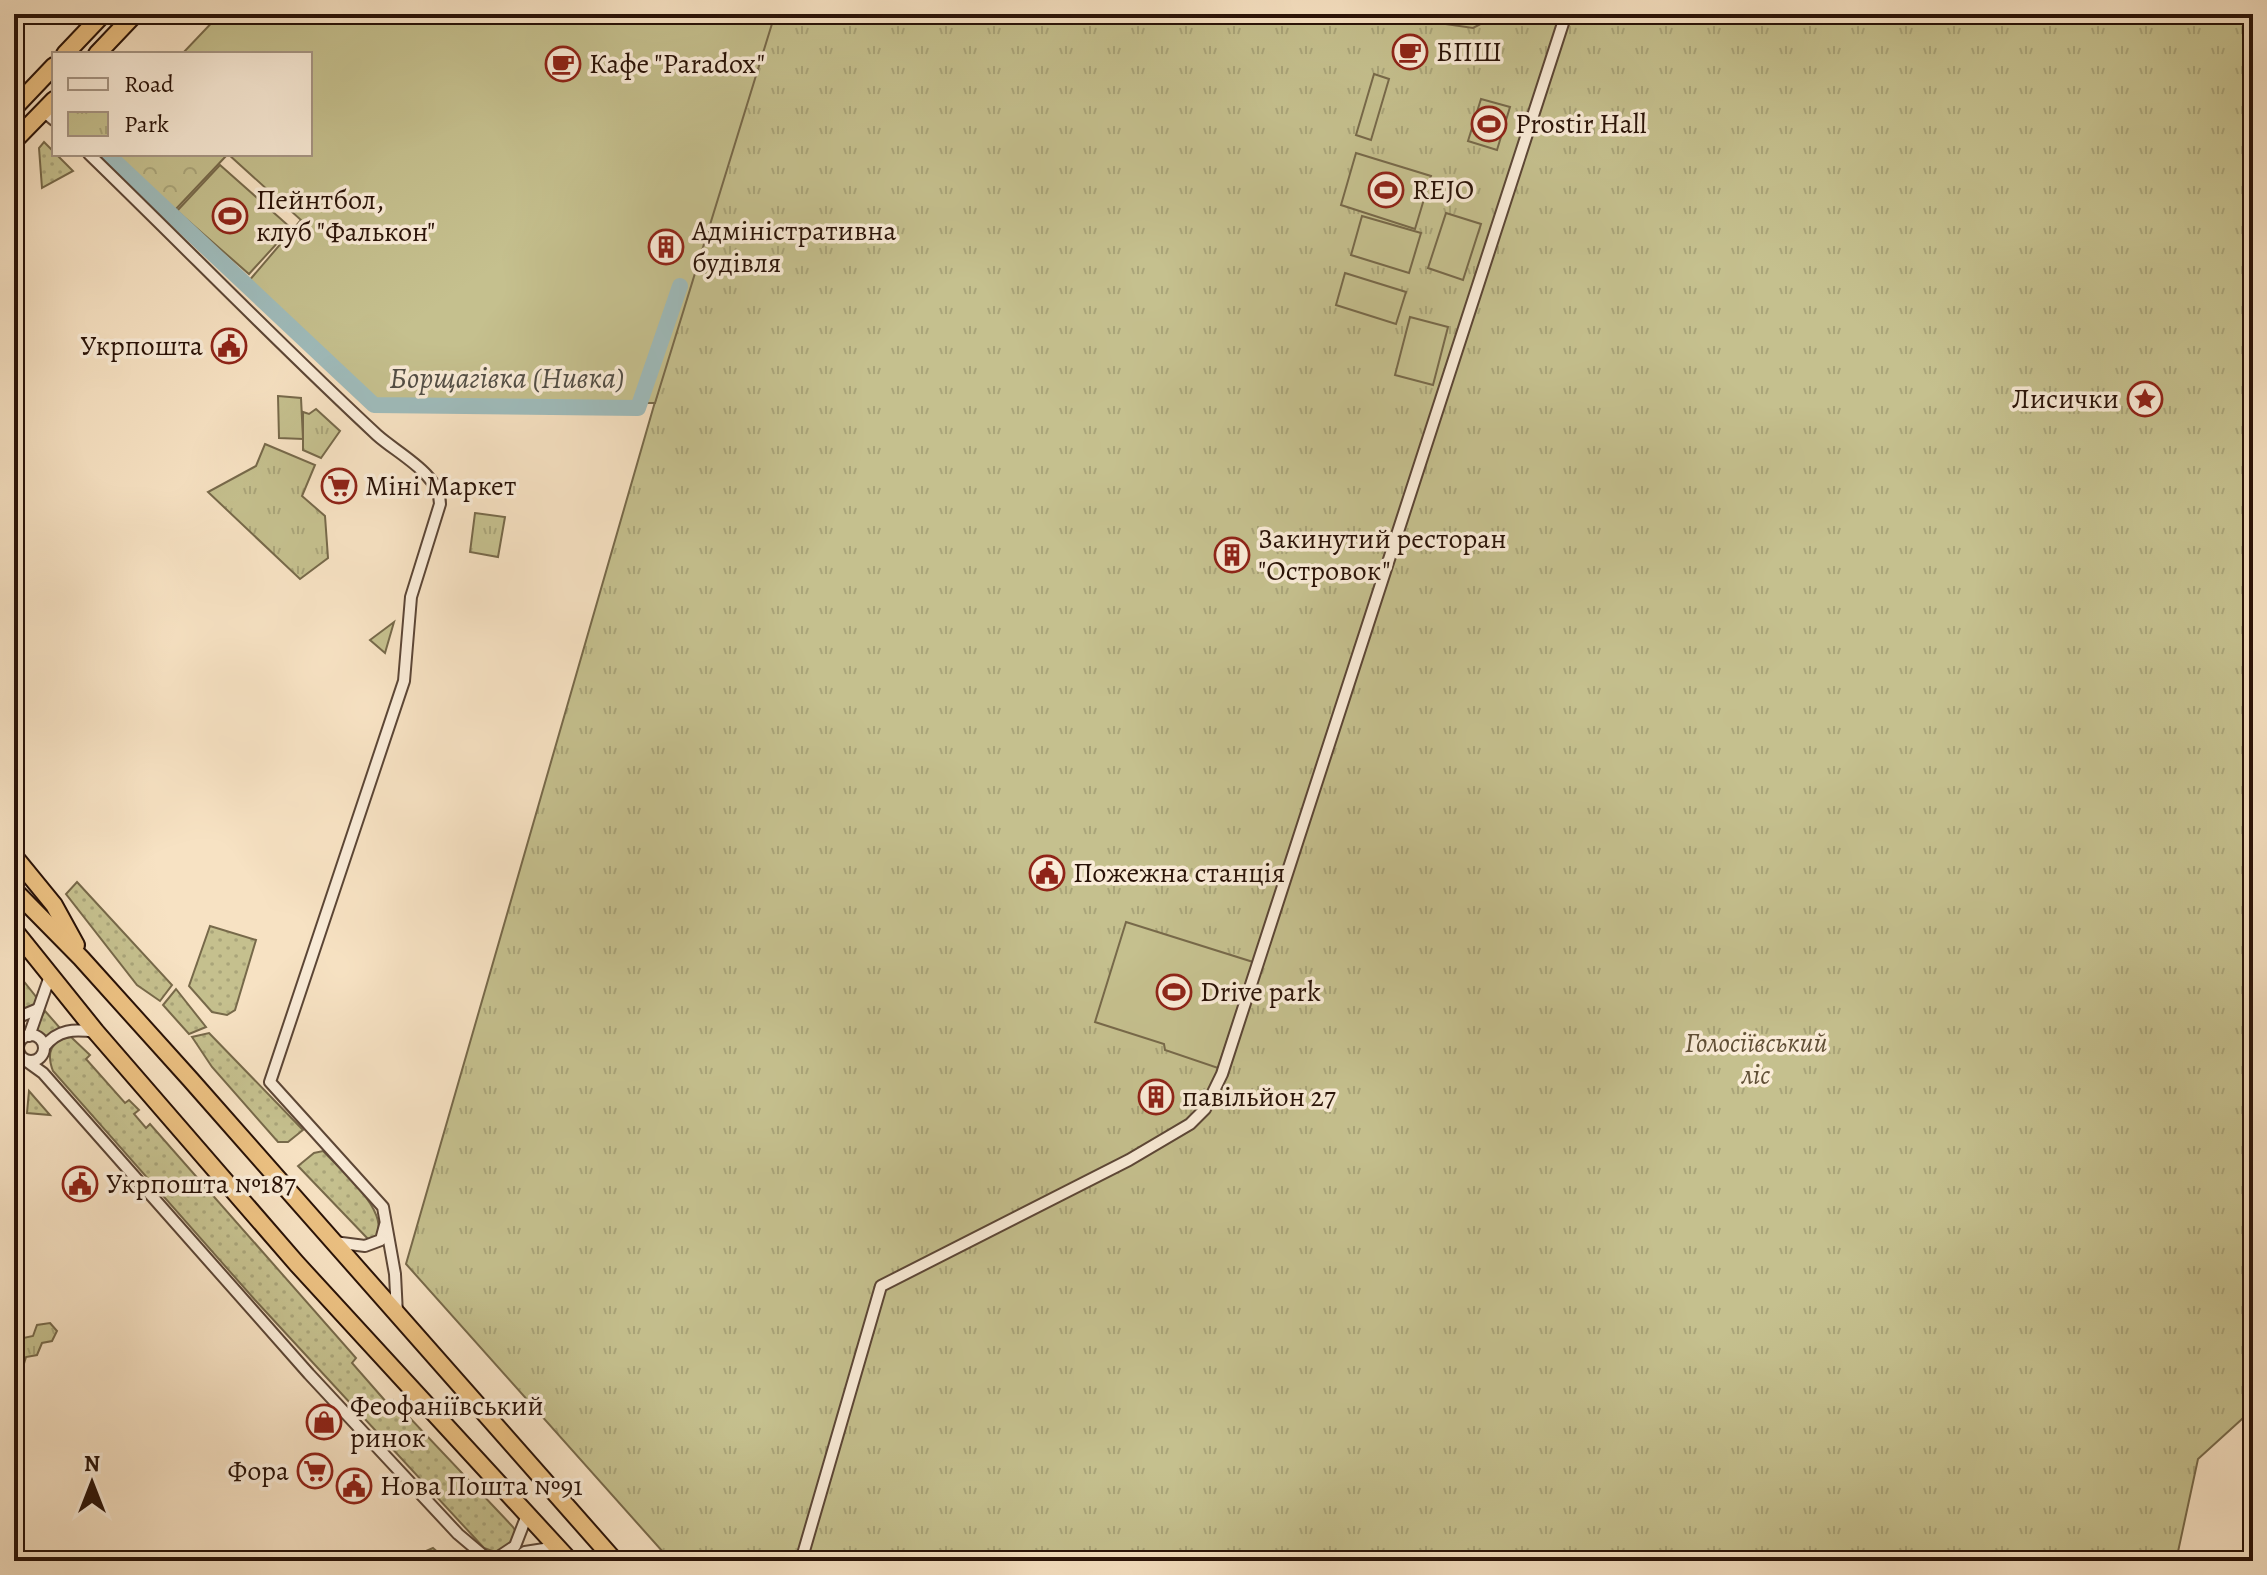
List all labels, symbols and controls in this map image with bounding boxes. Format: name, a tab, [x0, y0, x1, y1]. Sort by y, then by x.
cafe icon: БПШ	[1391, 33, 1429, 71]
place label: БПШ	[1436, 33, 1502, 71]
cafe icon: Кафе "Paradox"	[544, 45, 582, 83]
place label: Кафе "Paradox"	[589, 45, 765, 83]
legend	[52, 52, 312, 156]
text: Road	[124, 68, 174, 100]
sports icon: Prostir Hall	[1470, 105, 1508, 143]
place label: Prostir Hall	[1515, 105, 1647, 143]
text: Park	[124, 108, 169, 140]
sports icon: REJO	[1367, 171, 1405, 209]
place label: REJO	[1412, 171, 1474, 209]
place label: Пейнтбол, клуб "Фалькон"	[256, 181, 435, 251]
sports icon: Пейнтбол, клуб "Фалькон"	[211, 197, 249, 235]
place label: Адміністративна будівля	[691, 212, 897, 282]
building icon: Адміністративна будівля	[647, 228, 685, 266]
place label: Укрпошта	[80, 327, 203, 365]
public building icon: Укрпошта	[210, 327, 248, 365]
water label: Борщагівка (Нивка)	[389, 358, 625, 398]
place label: Лисички	[2012, 380, 2119, 418]
place icon: Лисички	[2126, 380, 2164, 418]
supermarket icon: Міні Маркет	[320, 467, 358, 505]
place label: Міні Маркет	[365, 467, 516, 505]
place label: Закинутий ресторан "Островок"	[1258, 520, 1507, 590]
building icon: Закинутий ресторан "Островок"	[1213, 536, 1251, 574]
public building icon: Пожежна станція	[1028, 854, 1066, 892]
place label: Пожежна станція	[1073, 854, 1285, 892]
sports icon: Drive park	[1155, 973, 1193, 1011]
place label: Drive park	[1200, 973, 1321, 1011]
park label: Голосіївський ліс	[1685, 1024, 1828, 1094]
building icon: павільйон 27	[1137, 1078, 1175, 1116]
place label: павільйон 27	[1182, 1078, 1336, 1116]
public building icon: Укрпошта №187	[61, 1165, 99, 1203]
place label: Укрпошта №187	[106, 1165, 296, 1203]
place label: Феофаніївський ринок	[350, 1387, 544, 1457]
shop icon: Феофаніївський ринок	[305, 1403, 343, 1441]
north arrow	[52, 1443, 132, 1523]
text: N	[84, 1449, 100, 1479]
place label: Фора	[227, 1452, 289, 1490]
supermarket icon: Фора	[296, 1452, 334, 1490]
public building icon: Нова Пошта №91	[335, 1467, 373, 1505]
place label: Нова Пошта №91	[380, 1467, 583, 1505]

